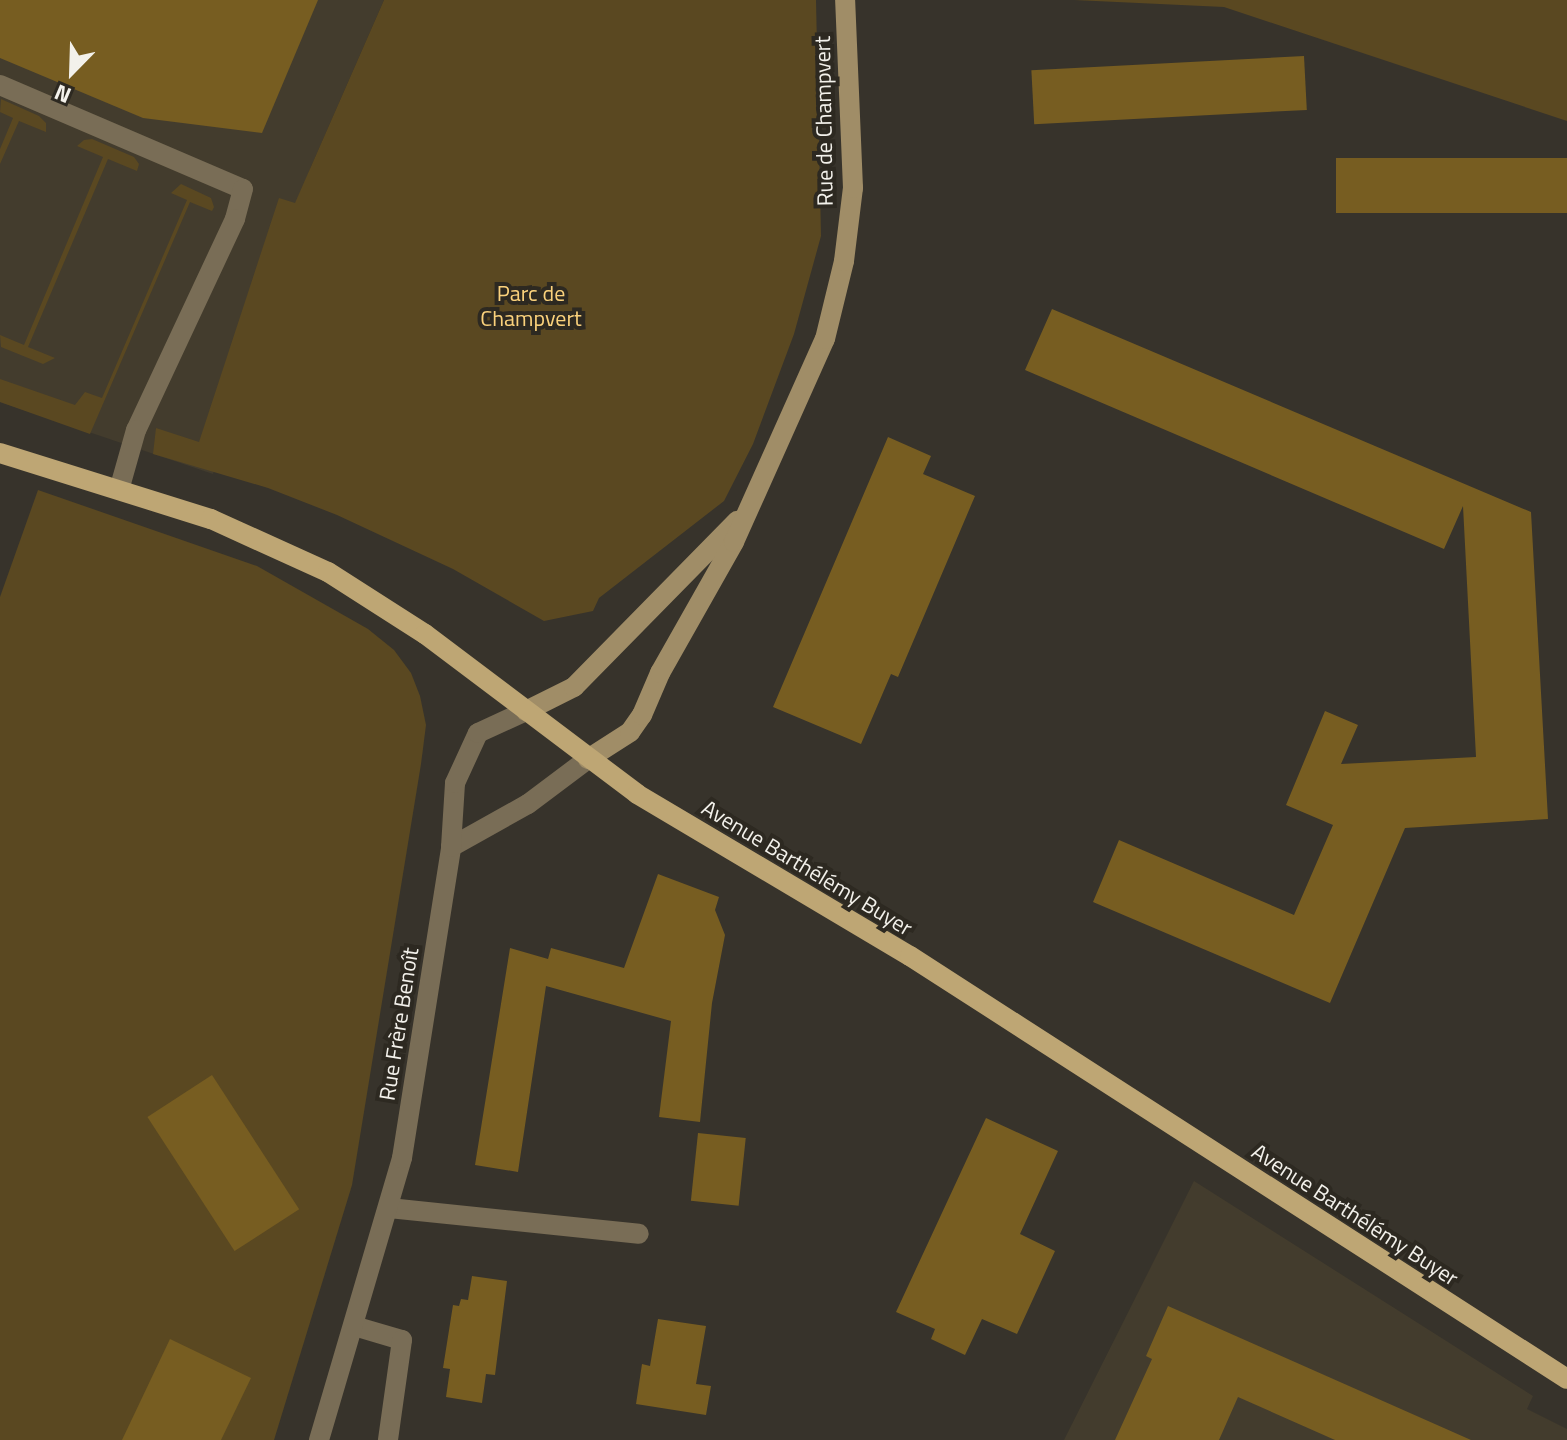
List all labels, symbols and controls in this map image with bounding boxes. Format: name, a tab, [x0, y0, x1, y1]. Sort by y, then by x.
north arrow	[32, 32, 112, 112]
street label: Rue de Champvert	[809, 36, 839, 206]
text: N	[49, 75, 76, 113]
park label: Parc de Champvert	[480, 280, 582, 332]
street label: Avenue Barthélémy Buyer	[697, 795, 917, 941]
street label: Rue Frère Benoît	[374, 946, 424, 1102]
street label: Avenue Barthélémy Buyer	[1247, 1138, 1463, 1292]

